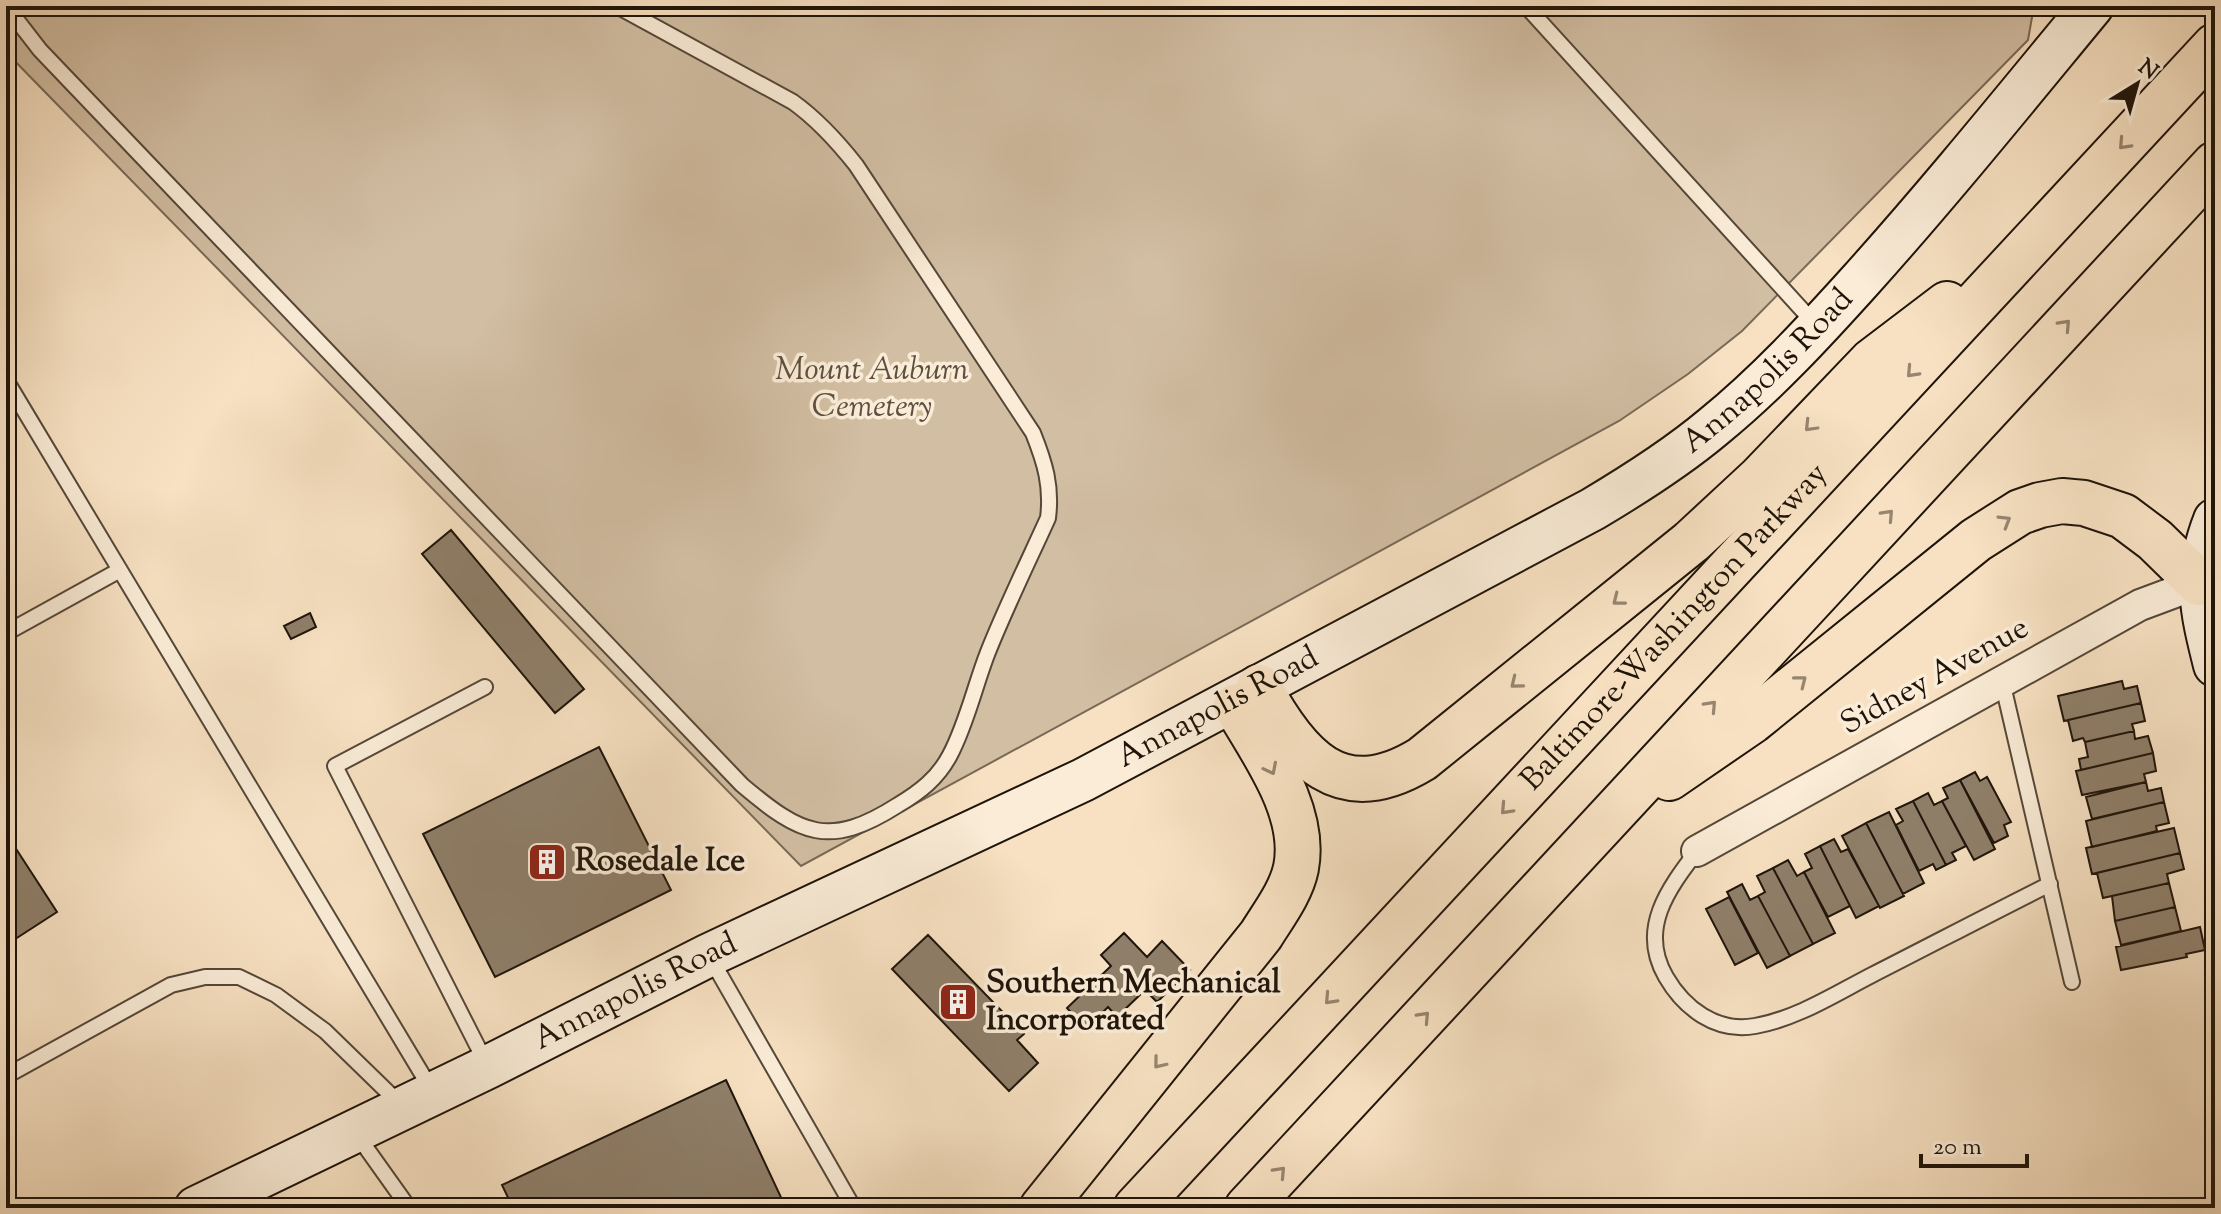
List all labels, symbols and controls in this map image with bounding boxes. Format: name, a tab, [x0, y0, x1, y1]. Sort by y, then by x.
north arrow	[2097, 44, 2177, 124]
text: N	[2131, 52, 2164, 89]
one-way arrow	[2119, 135, 2134, 149]
street label: Annapolis Road	[1673, 279, 1865, 466]
one-way arrow	[2056, 320, 2071, 334]
park label: Mount Auburn Cemetery	[775, 348, 969, 431]
one-way arrow	[1908, 363, 1922, 378]
one-way arrow	[1805, 417, 1819, 431]
street label: Baltimore-Washington Parkway	[1511, 453, 1839, 802]
one-way arrow	[1879, 510, 1893, 525]
one-way arrow	[1996, 515, 2011, 530]
one-way arrow	[1612, 591, 1627, 605]
street label: Sidney Avenue	[1833, 606, 2037, 748]
street label: Annapolis Road	[1109, 636, 1327, 781]
one-way arrow	[1511, 673, 1525, 688]
one-way arrow	[1792, 676, 1806, 691]
one-way arrow	[1702, 701, 1717, 715]
one-way arrow	[1262, 760, 1277, 775]
one-way arrow	[1501, 800, 1516, 814]
place label: Rosedale Ice	[575, 839, 745, 885]
building icon: Rosedale Ice	[526, 841, 568, 883]
street label: Annapolis Road	[526, 922, 745, 1063]
place label: Southern Mechanical Incorporated	[986, 961, 1281, 1044]
building icon: Southern Mechanical Incorporated	[937, 981, 979, 1023]
one-way arrow	[1325, 990, 1339, 1005]
one-way arrow	[1414, 1012, 1428, 1027]
one-way arrow	[1154, 1054, 1169, 1068]
scale bar	[1921, 1118, 2027, 1168]
text: 20 m	[1933, 1131, 1982, 1165]
one-way arrow	[1271, 1167, 1286, 1181]

